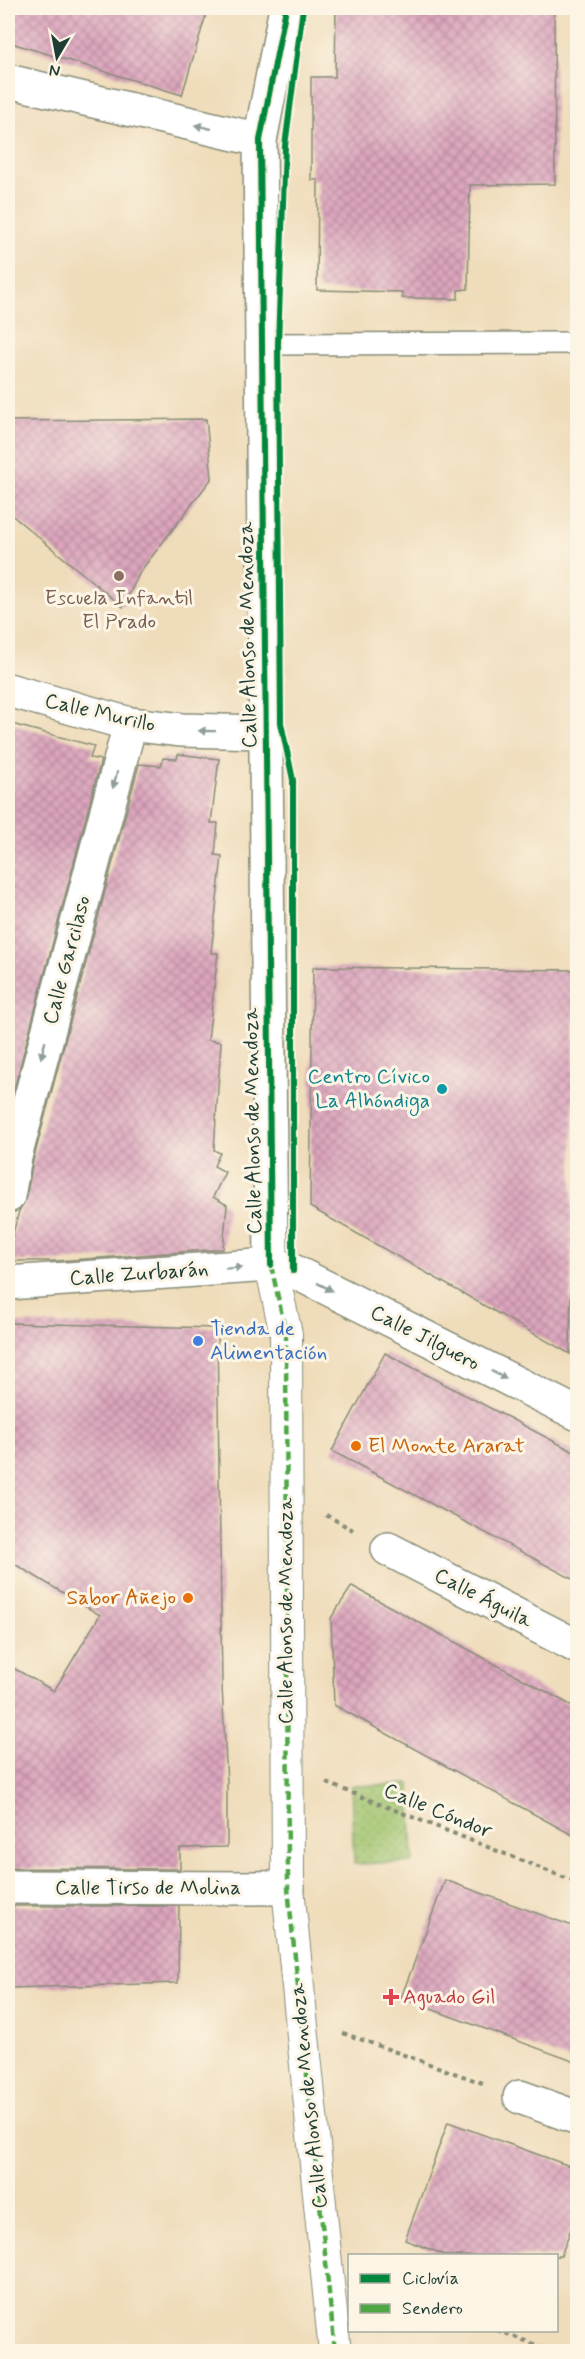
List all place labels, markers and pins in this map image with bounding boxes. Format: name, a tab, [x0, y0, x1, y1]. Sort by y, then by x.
marker: Escuela Infantil El Prado	[112, 569, 126, 583]
place label: Escuela Infantil El Prado	[45, 584, 193, 636]
place label: Centro Cívico La Alhóndiga	[307, 1063, 430, 1116]
marker: Centro Cívico La Alhóndiga	[435, 1082, 449, 1096]
place label: Tienda de Alimentación	[210, 1315, 327, 1367]
marker: Tienda de Alimentación	[191, 1334, 205, 1348]
place label: El Monte Ararat	[368, 1432, 525, 1460]
marker: El Monte Ararat	[349, 1439, 363, 1453]
place label: Sabor Añejo	[67, 1584, 176, 1612]
marker: Sabor Añejo	[181, 1591, 195, 1605]
place label: Aguado Gil	[403, 1983, 496, 2011]
marker: Aguado Gil	[384, 1990, 398, 2004]

